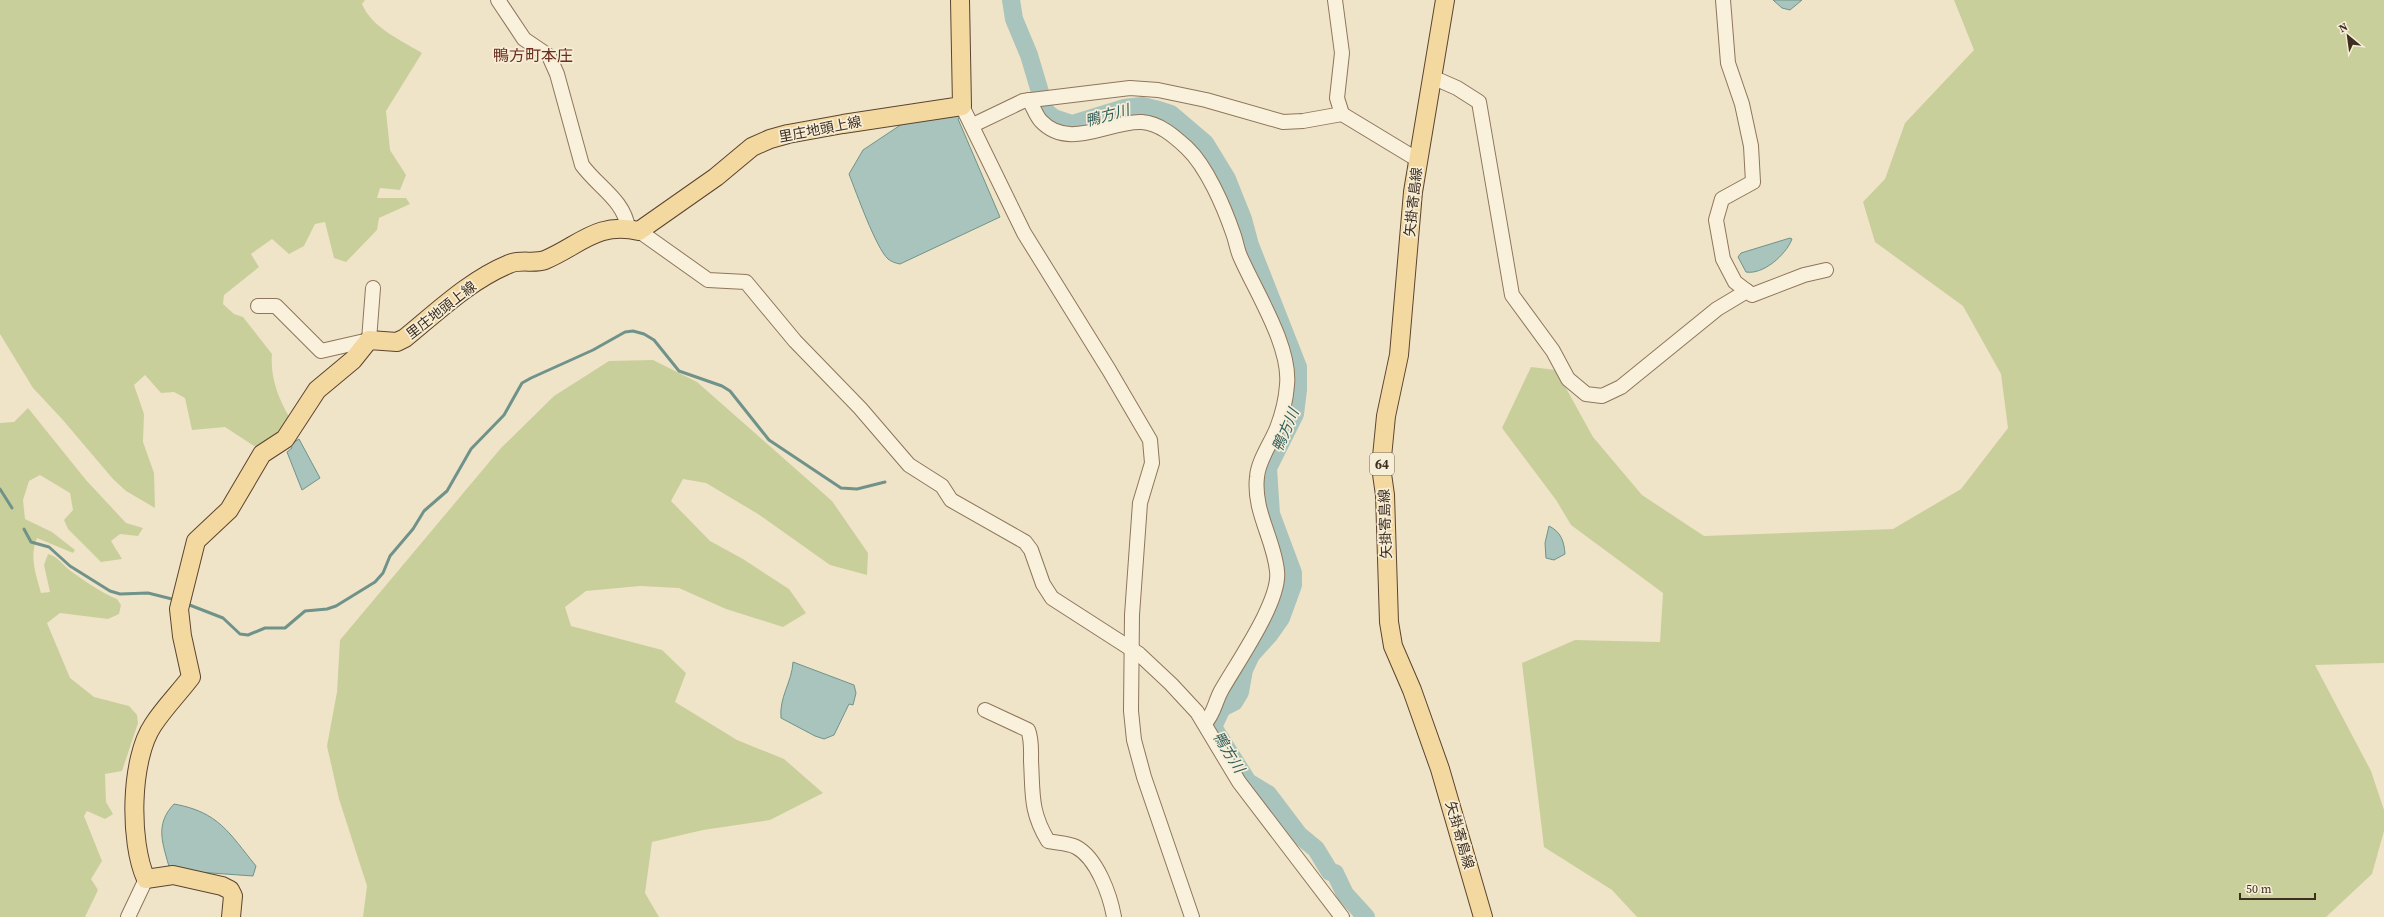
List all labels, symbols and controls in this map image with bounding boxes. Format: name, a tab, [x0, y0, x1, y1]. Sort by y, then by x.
north arrow	[2328, 16, 2368, 56]
text: N	[2336, 19, 2351, 36]
district label: 鴨方町本庄	[493, 44, 573, 66]
water label: 鴨方川	[1083, 99, 1133, 131]
street label: 里庄地頭上線	[777, 111, 863, 147]
street label: 矢掛寄島線	[1399, 166, 1427, 238]
street label: 里庄地頭上線	[402, 276, 480, 344]
water label: 鴨方川	[1267, 403, 1304, 455]
road number: 64	[1370, 453, 1394, 475]
street label: 矢掛寄島線	[1374, 489, 1396, 559]
water label: 鴨方川	[1208, 727, 1251, 778]
street label: 矢掛寄島線	[1441, 799, 1479, 871]
scale bar	[2240, 875, 2315, 901]
text: 50 m	[2246, 881, 2272, 897]

